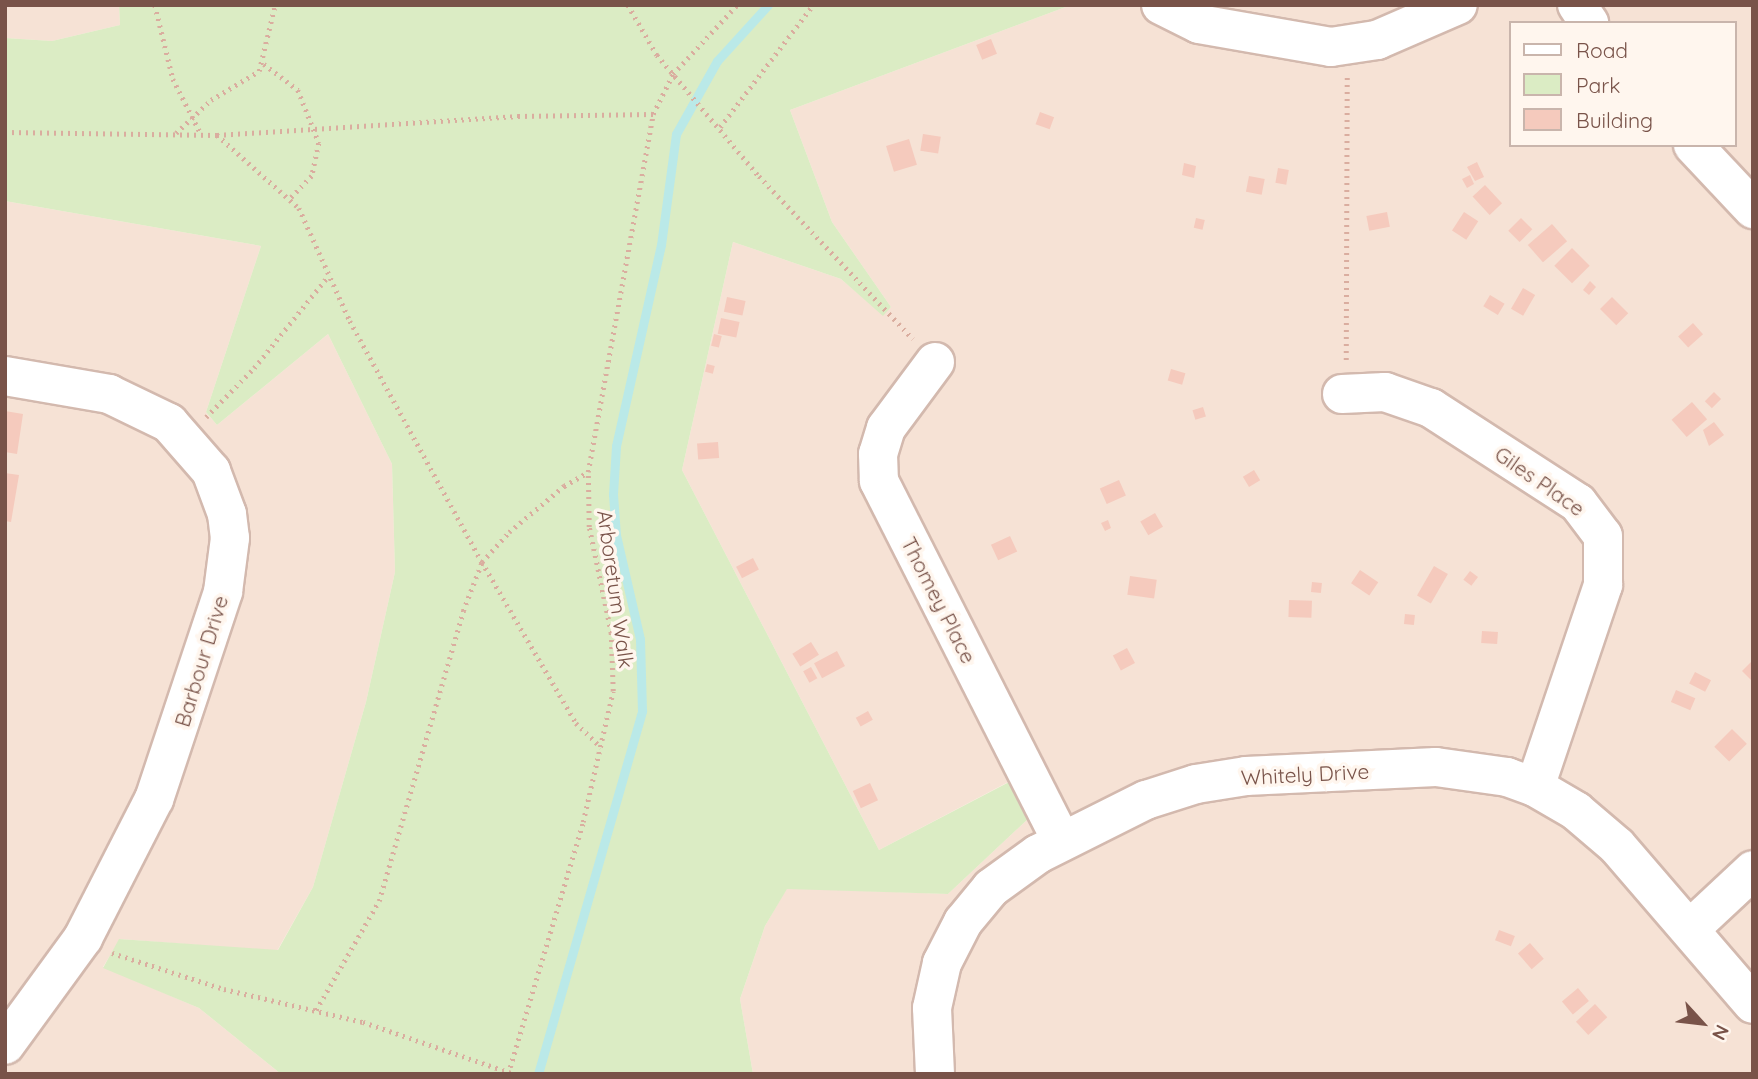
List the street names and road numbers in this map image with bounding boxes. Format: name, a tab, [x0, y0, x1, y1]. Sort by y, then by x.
street label: Giles Place	[1490, 441, 1590, 521]
street label: Arboretum Walk	[592, 508, 640, 670]
street label: Thomey Place	[896, 532, 982, 668]
street label: Barbour Drive	[169, 592, 233, 730]
street label: Whitely Drive	[1240, 758, 1370, 790]

